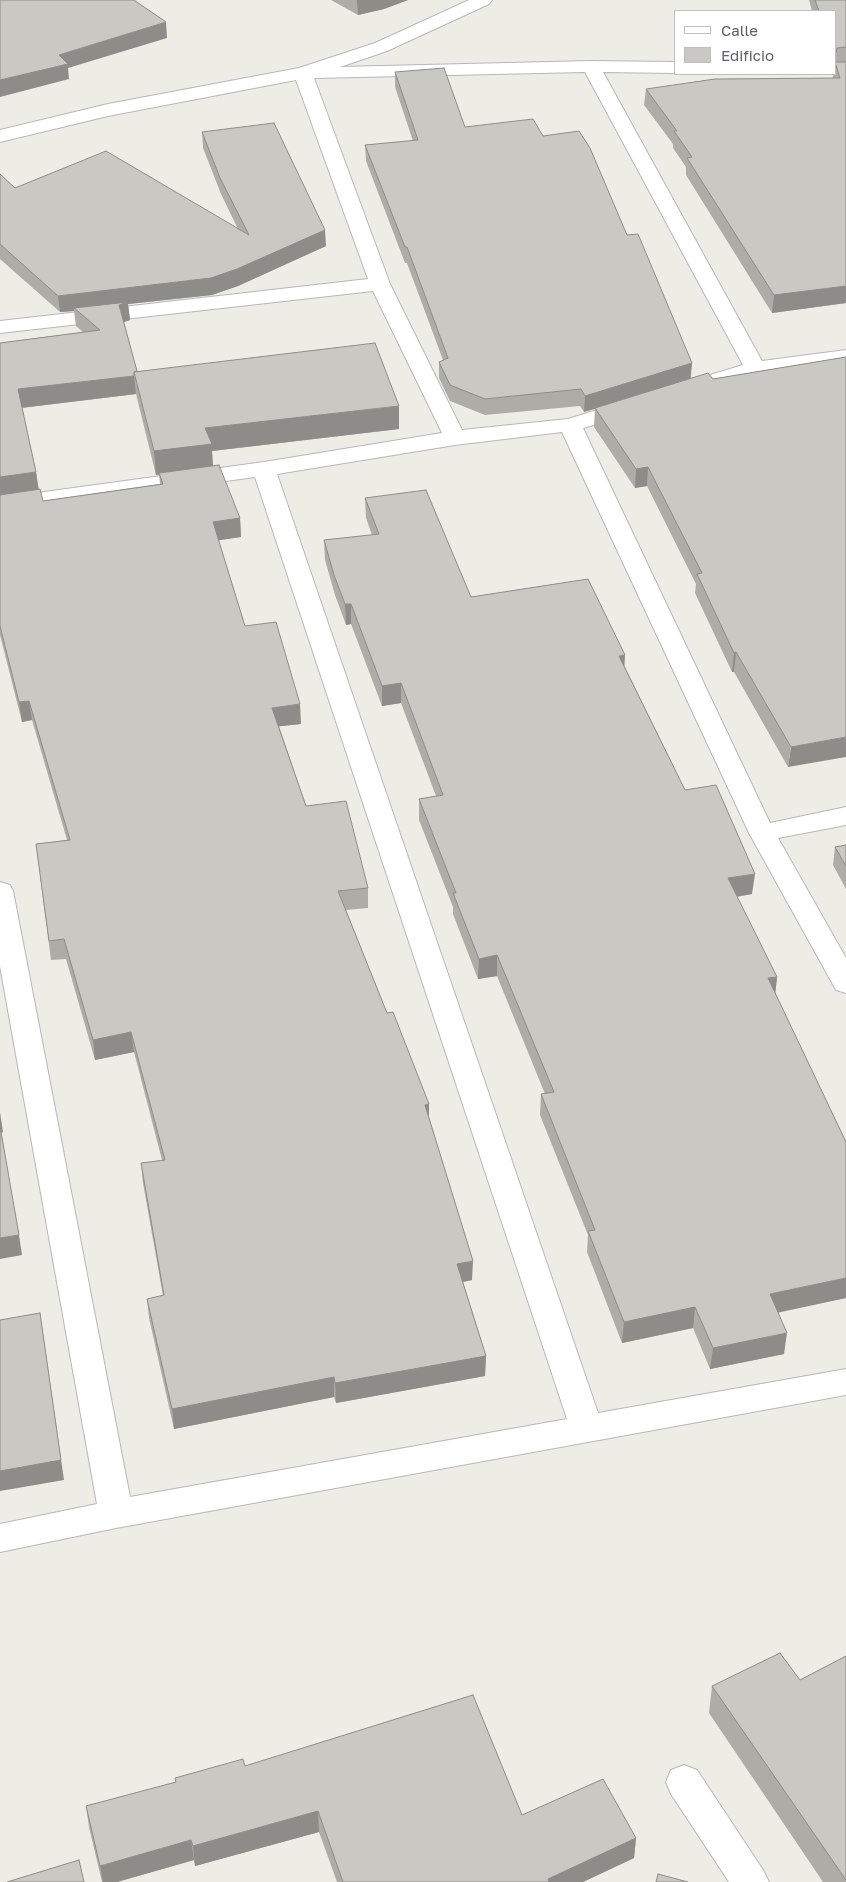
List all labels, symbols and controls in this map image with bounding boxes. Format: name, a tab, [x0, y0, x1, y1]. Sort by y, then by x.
legend	[674, 10, 836, 75]
text: Calle	[721, 21, 758, 39]
text: Edificio	[721, 46, 774, 64]

